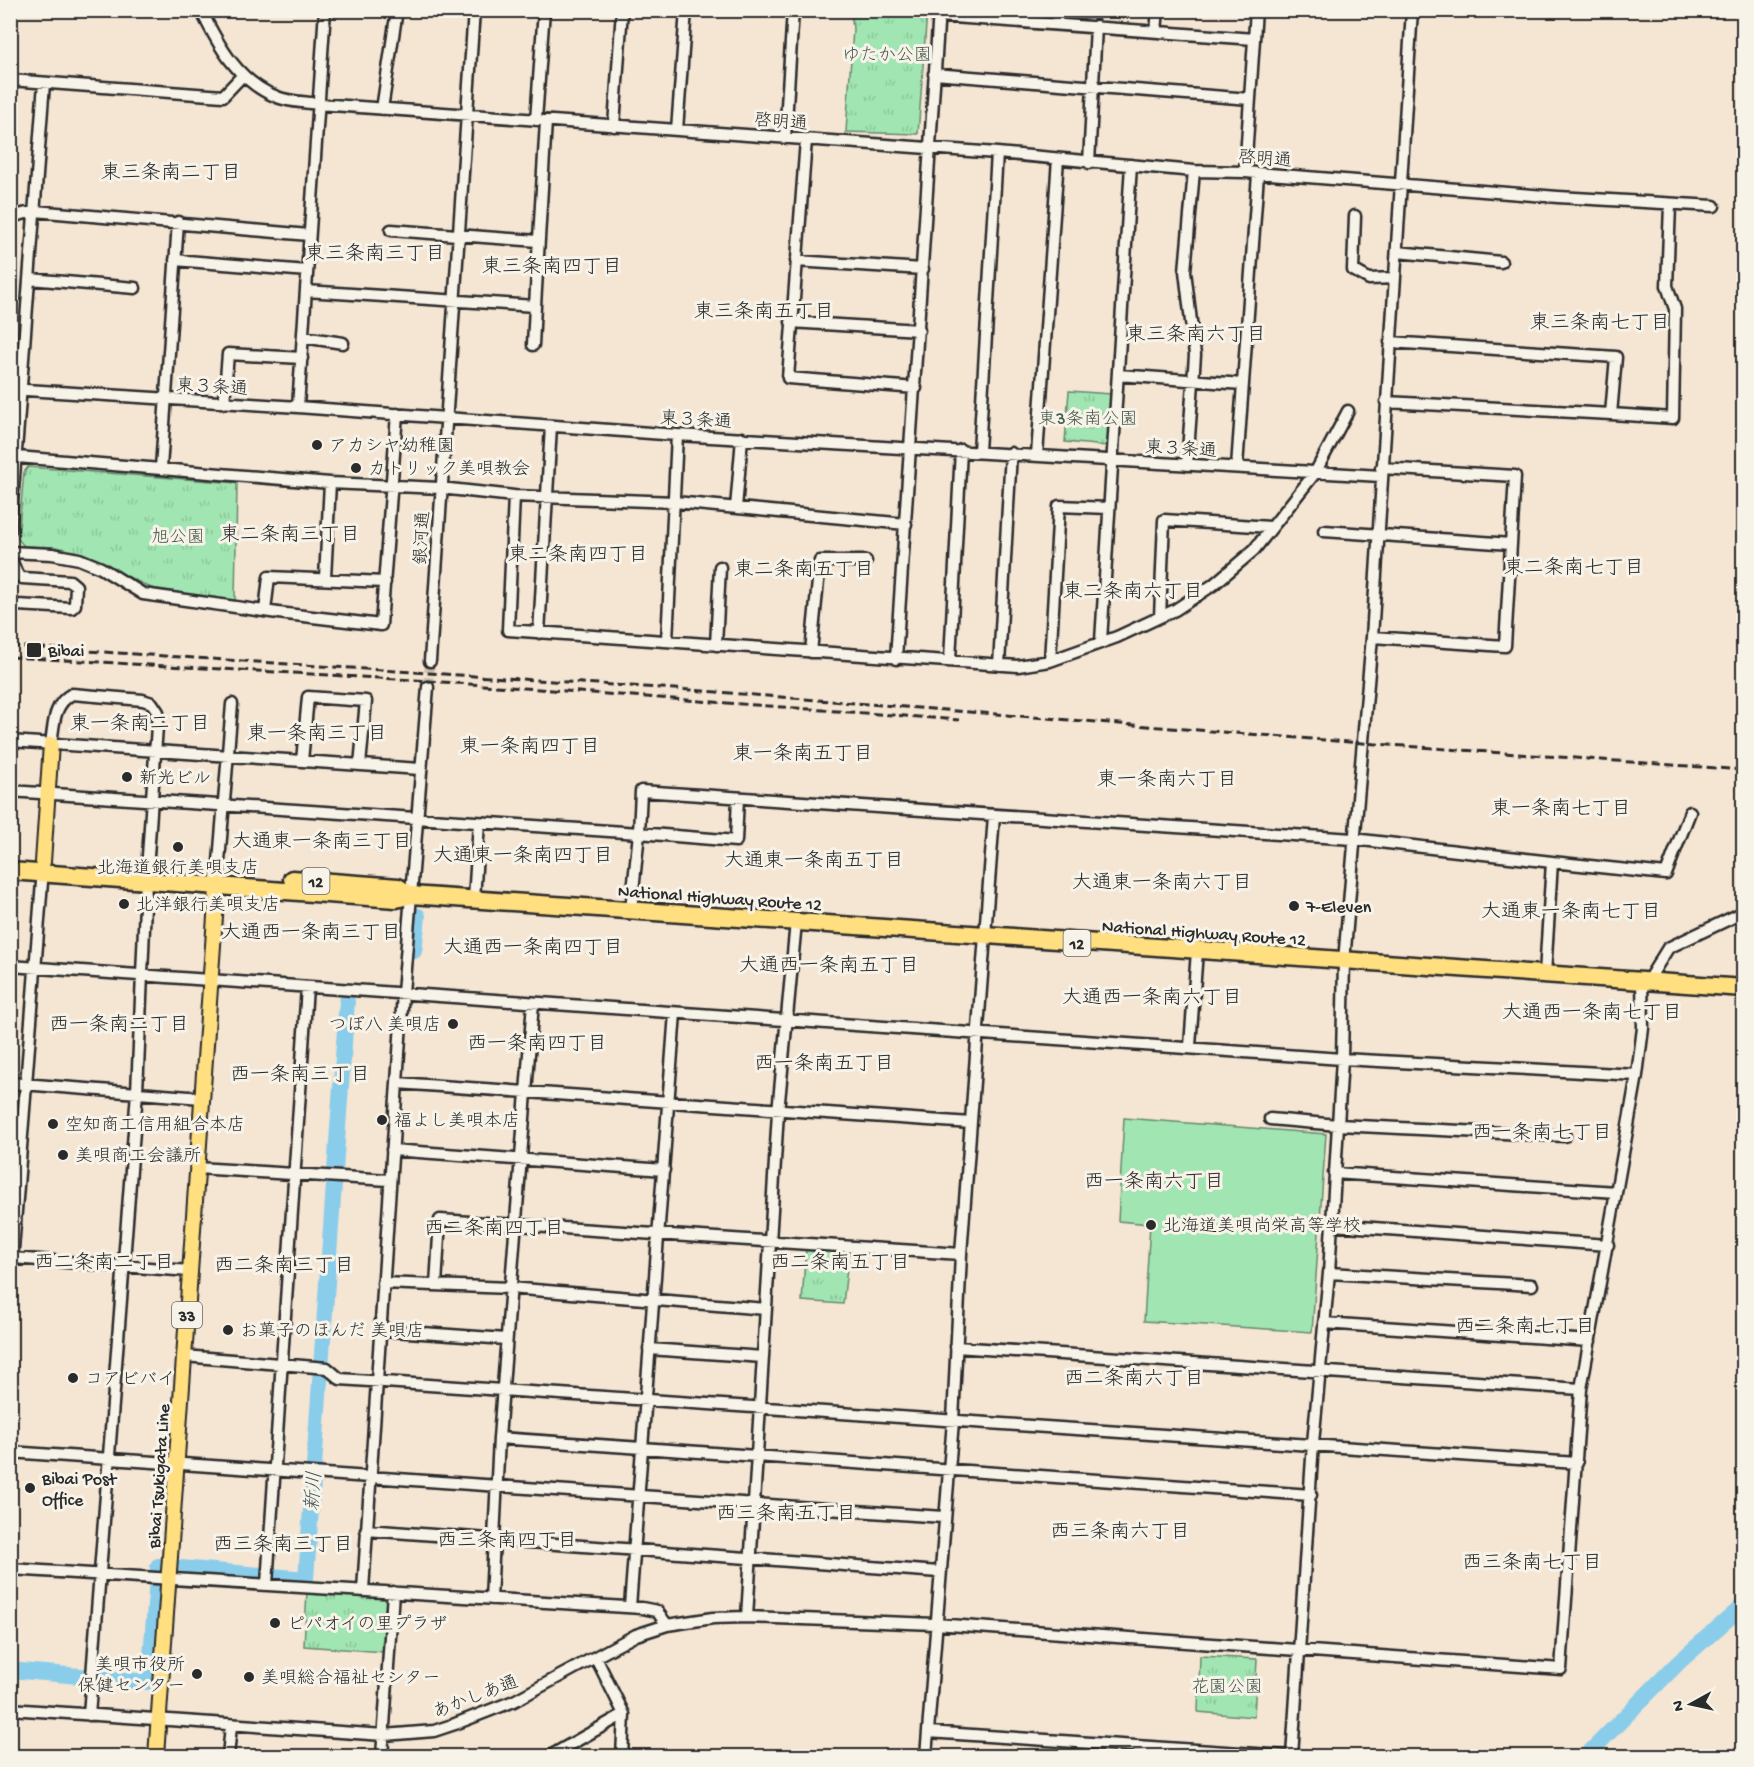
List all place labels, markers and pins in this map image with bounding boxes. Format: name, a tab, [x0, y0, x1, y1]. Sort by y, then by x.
place label: アカシヤ幼稚園	[329, 436, 455, 458]
marker: アカシヤ幼稚園	[310, 438, 324, 452]
place label: カトリック美唄教会	[368, 459, 530, 481]
marker: カトリック美唄教会	[349, 461, 363, 475]
marker: Bibai	[25, 641, 43, 659]
place label: Bibai	[47, 642, 85, 663]
place label: 新光ビル	[139, 768, 211, 790]
marker: 新光ビル	[120, 770, 134, 784]
marker: 北海道銀行美唄支店	[171, 840, 185, 854]
place label: 北海道銀行美唄支店	[97, 858, 259, 880]
place label: 北洋銀行美唄支店	[136, 895, 280, 917]
marker: 北洋銀行美唄支店	[117, 897, 131, 911]
place label: 7-Eleven	[1305, 898, 1372, 919]
marker: 7-Eleven	[1287, 899, 1301, 913]
place label: つぼ八 美唄店	[329, 1015, 441, 1037]
marker: つぼ八 美唄店	[446, 1017, 460, 1031]
place label: 福よし美唄本店	[394, 1111, 520, 1133]
marker: 福よし美唄本店	[375, 1113, 389, 1127]
place label: 空知商工信用組合本店	[65, 1115, 245, 1137]
marker: 空知商工信用組合本店	[46, 1117, 60, 1131]
place label: 美唄商工会議所	[75, 1146, 201, 1168]
marker: 美唄商工会議所	[56, 1148, 70, 1162]
place label: 北海道美唄尚栄高等学校	[1163, 1216, 1361, 1238]
marker: 北海道美唄尚栄高等学校	[1144, 1218, 1158, 1232]
place label: お菓子のほんだ 美唄店	[240, 1321, 424, 1343]
marker: お菓子のほんだ 美唄店	[221, 1323, 235, 1337]
place label: コアビバイ	[85, 1370, 175, 1391]
marker: コアビバイ	[66, 1371, 80, 1385]
place label: Bibai Post Office	[41, 1470, 118, 1512]
marker: Bibai Post Office	[23, 1481, 37, 1495]
place label: ピパオイの里プラザ	[287, 1614, 448, 1636]
marker: ピパオイの里プラザ	[268, 1616, 282, 1630]
place label: 美唄市役所 保健センター	[78, 1655, 185, 1698]
marker: 美唄市役所 保健センター	[190, 1667, 204, 1681]
place label: 美唄総合福祉センター	[261, 1668, 440, 1690]
marker: 美唄総合福祉センター	[242, 1670, 256, 1684]

